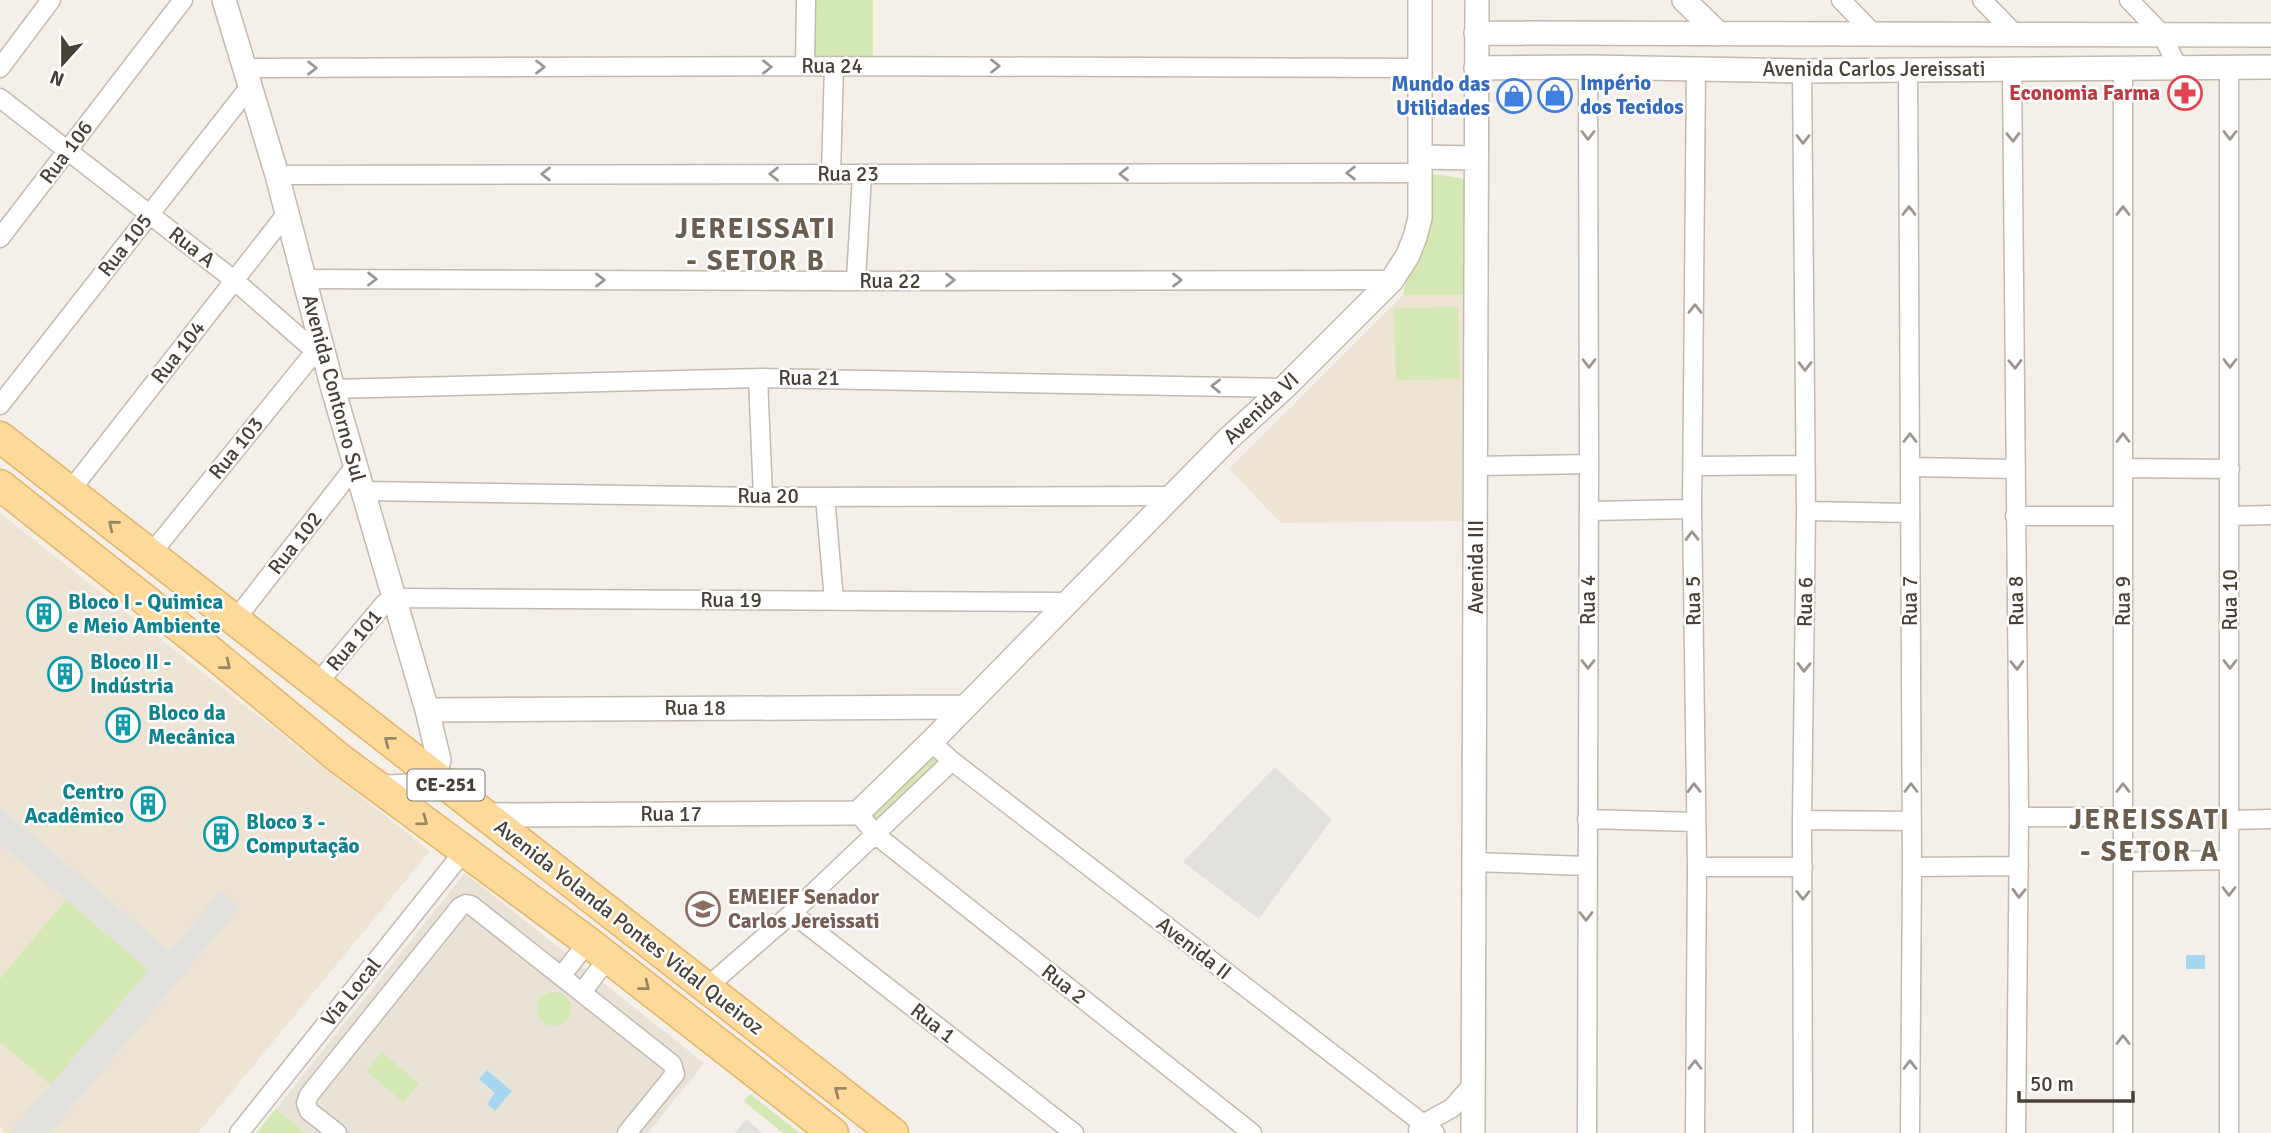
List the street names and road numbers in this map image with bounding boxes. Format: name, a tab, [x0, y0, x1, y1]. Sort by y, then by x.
street label: Rua 24	[801, 53, 863, 79]
street label: Avenida Carlos Jereissati	[1763, 56, 1985, 82]
street label: Rua 106	[34, 115, 98, 189]
street label: Rua 23	[817, 161, 879, 187]
street label: Rua 105	[92, 208, 158, 282]
street label: Rua A	[164, 221, 221, 273]
street label: Rua 22	[859, 268, 921, 294]
street label: Avenida Contorno Sul	[296, 291, 372, 485]
street label: Rua 104	[145, 315, 211, 389]
street label: Rua 21	[778, 365, 840, 391]
street label: Avenida VI	[1218, 366, 1304, 450]
street label: Rua 103	[203, 411, 269, 485]
street label: Rua 20	[737, 483, 799, 509]
street label: Rua 102	[262, 506, 328, 580]
street label: Avenida III	[1463, 520, 1489, 614]
street label: Rua 10	[2217, 569, 2243, 631]
street label: Rua 4	[1575, 575, 1601, 625]
street label: Rua 5	[1680, 576, 1706, 626]
street label: Rua 7	[1897, 576, 1923, 626]
street label: Rua 8	[2003, 576, 2029, 626]
street label: Rua 9	[2110, 576, 2136, 626]
street label: Rua 6	[1792, 577, 1818, 627]
street label: Rua 19	[700, 587, 762, 613]
street label: Rua 101	[321, 604, 387, 676]
street label: Rua 18	[664, 695, 726, 721]
road number: CE-251	[408, 770, 485, 800]
street label: Rua 17	[640, 801, 702, 827]
street label: Avenida Yolanda Pontes Vidal Queiroz	[489, 814, 769, 1040]
street label: Avenida II	[1151, 911, 1237, 985]
street label: Via Local	[315, 952, 387, 1032]
street label: Rua 2	[1036, 958, 1092, 1010]
street label: Rua 1	[905, 997, 961, 1049]

